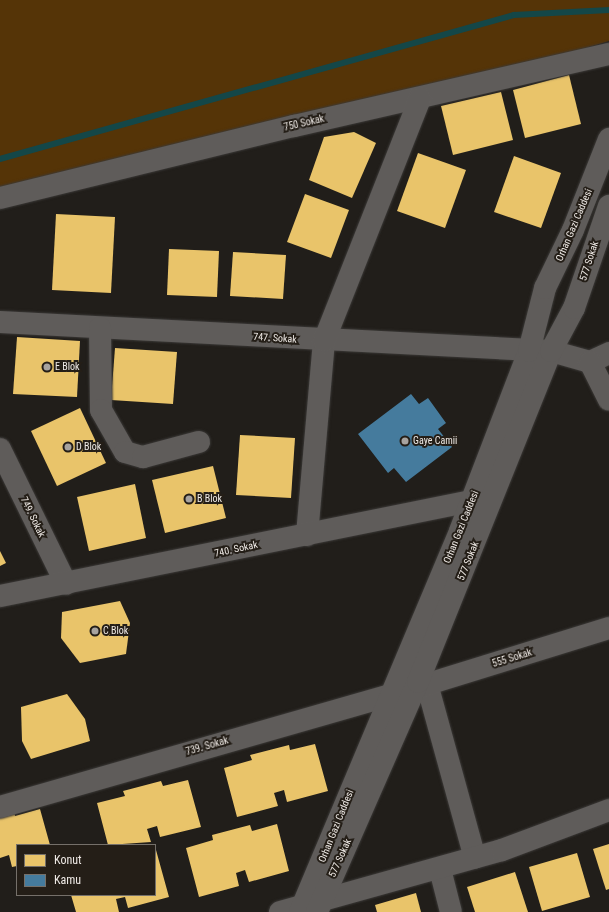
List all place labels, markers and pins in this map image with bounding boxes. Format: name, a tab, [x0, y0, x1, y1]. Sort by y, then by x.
place label: E Blok	[55, 361, 80, 373]
marker: E Blok	[42, 362, 52, 372]
place label: Gaye Camii	[413, 435, 457, 447]
marker: Gaye Camii	[400, 436, 410, 446]
place label: D Blok	[76, 441, 101, 453]
marker: D Blok	[63, 442, 73, 452]
place label: B Blok	[197, 493, 222, 505]
marker: B Blok	[184, 494, 194, 504]
place label: C Blok	[103, 625, 128, 637]
marker: C Blok	[90, 626, 100, 636]

